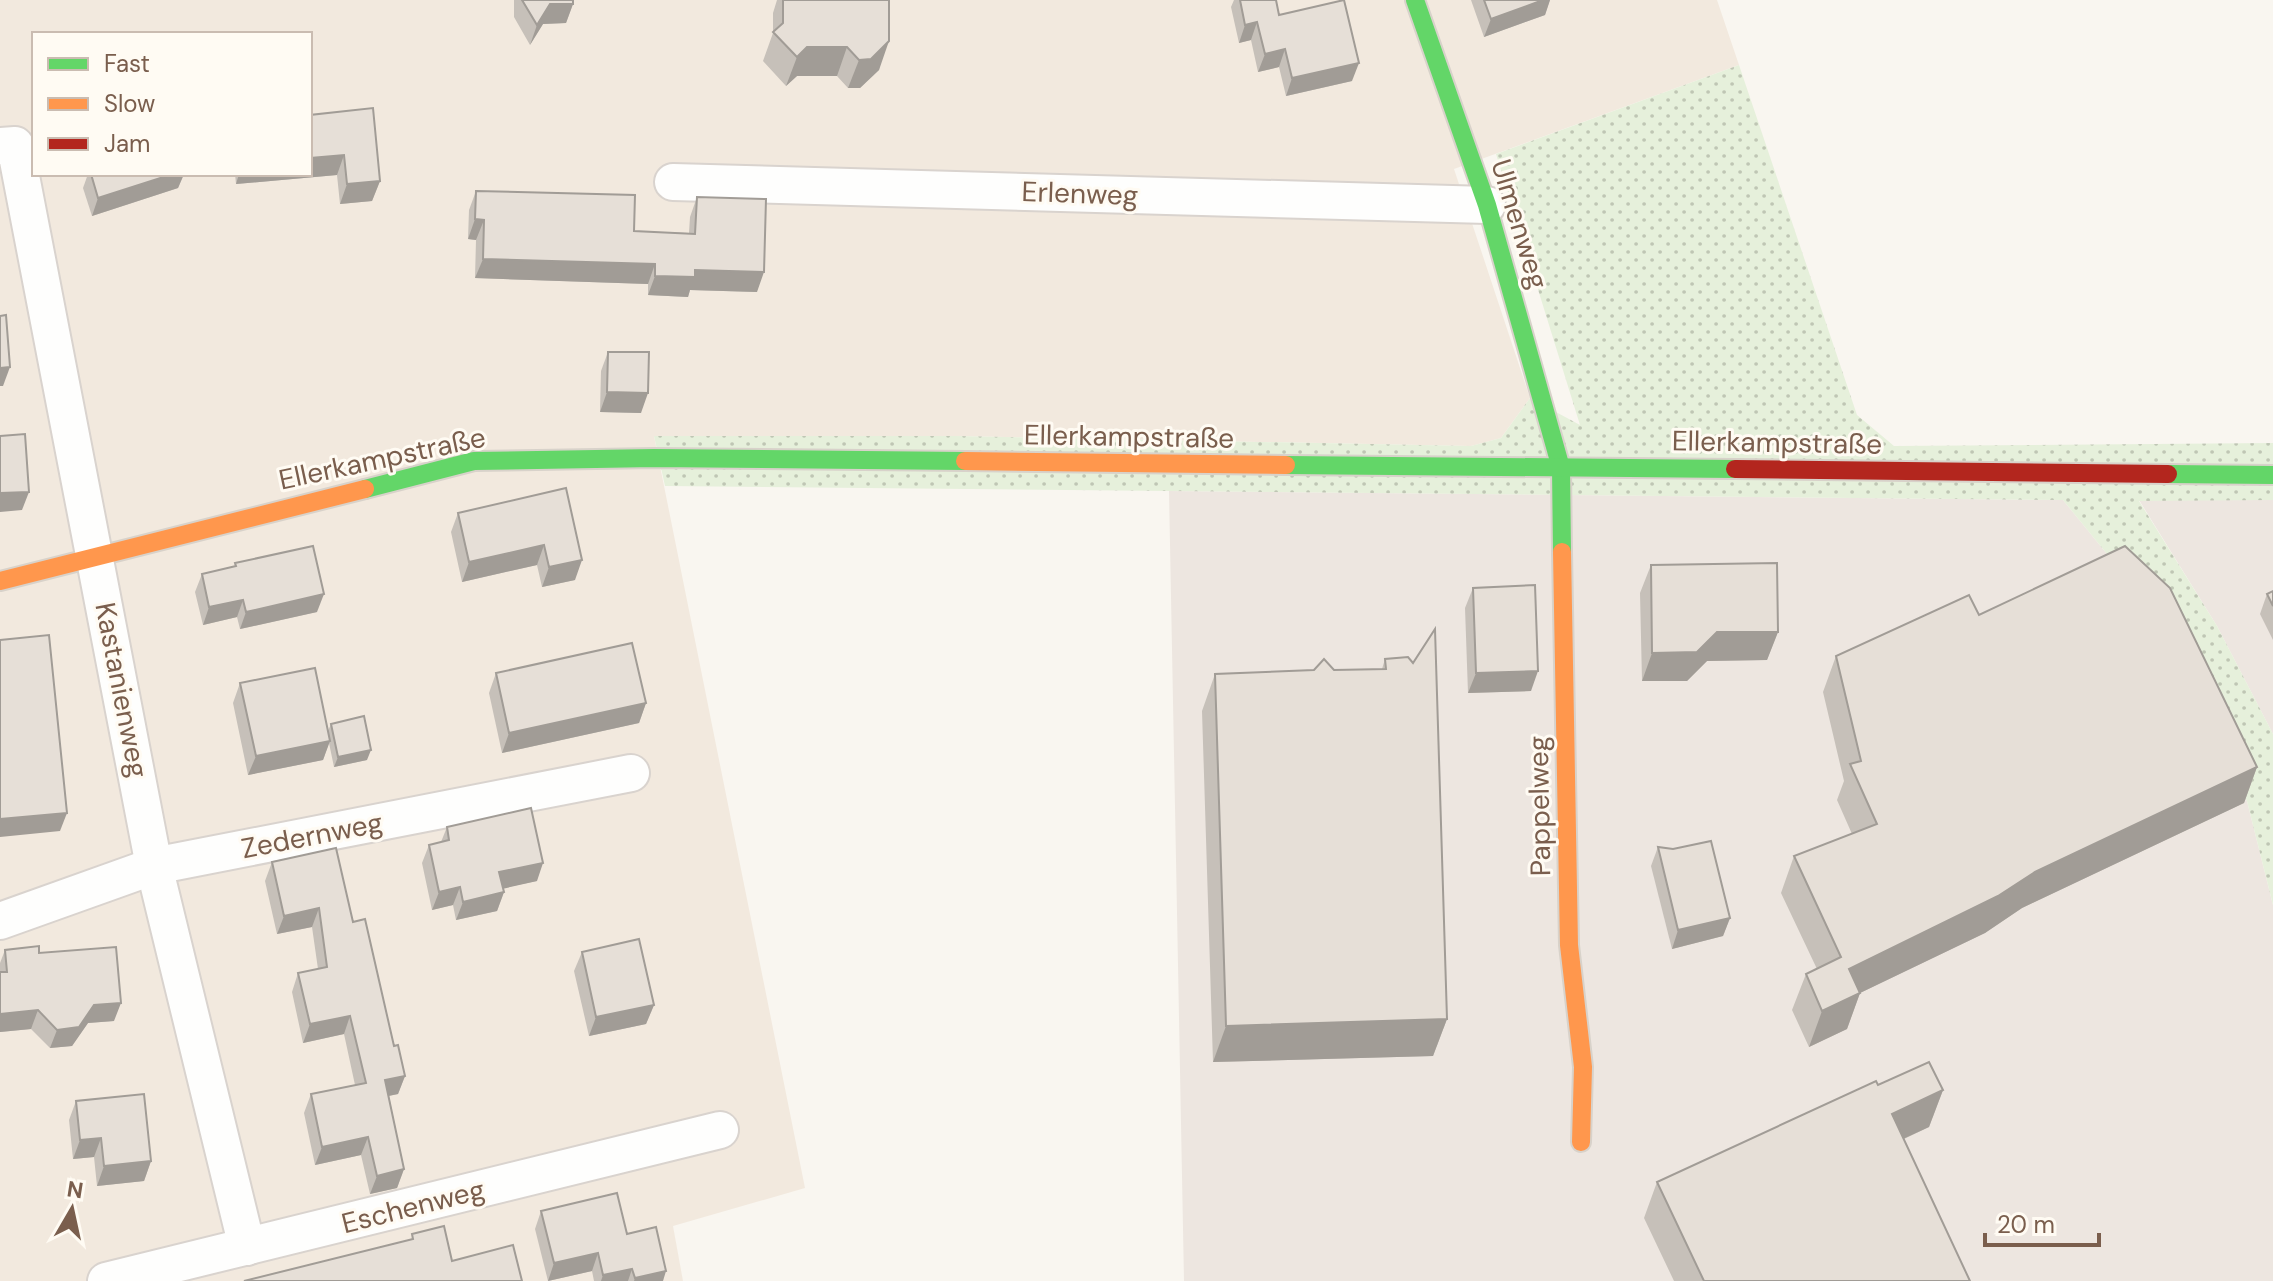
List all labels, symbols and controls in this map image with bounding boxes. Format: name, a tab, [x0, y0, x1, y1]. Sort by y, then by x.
legend	[32, 32, 312, 176]
text: Fast	[104, 48, 150, 79]
text: Slow	[104, 88, 155, 119]
text: Jam	[104, 128, 150, 159]
street label: Ulmenweg	[1482, 155, 1557, 294]
street label: Erlenweg	[1021, 173, 1139, 214]
street label: Ellerkampstraße	[1024, 416, 1234, 457]
street label: Ellerkampstraße	[275, 419, 489, 498]
street label: Ellerkampstraße	[1672, 422, 1882, 463]
street label: Kastanienweg	[86, 599, 157, 781]
street label: Pappelweg	[1520, 736, 1559, 876]
street label: Zedernweg	[238, 804, 386, 867]
north arrow	[32, 1169, 112, 1249]
street label: Eschenweg	[338, 1171, 489, 1242]
text: N	[65, 1174, 85, 1205]
scale bar	[1985, 1197, 2099, 1247]
text: 20 m	[1997, 1209, 2055, 1240]

